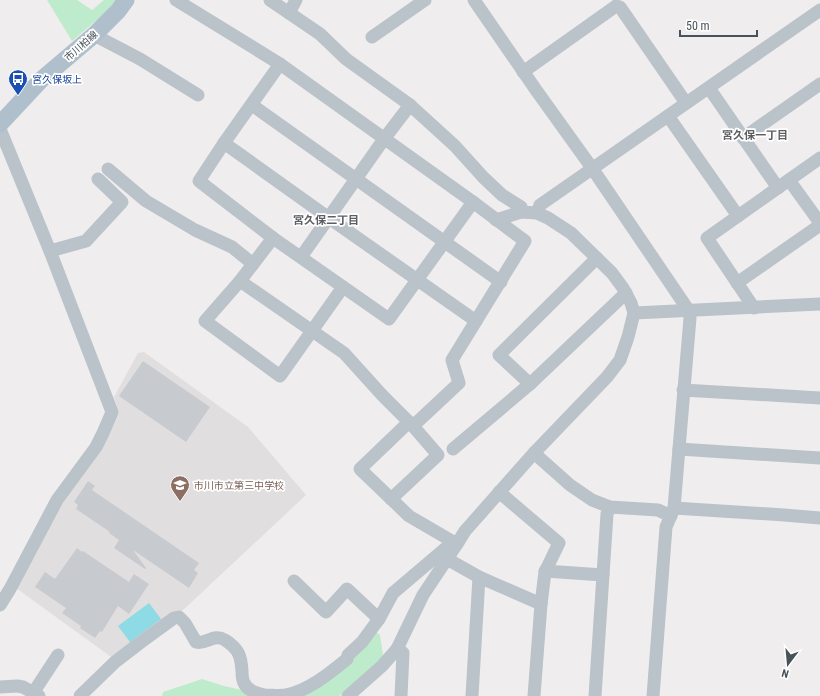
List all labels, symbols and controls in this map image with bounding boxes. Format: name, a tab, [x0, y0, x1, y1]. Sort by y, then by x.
scale bar	[680, 12, 757, 38]
text: 50 m	[686, 19, 710, 33]
street label: 市川柏線	[62, 29, 100, 63]
bus stop icon: 宮久保坂上	[7, 68, 29, 96]
place label: 宮久保坂上	[32, 74, 82, 85]
district label: 宮久保一丁目	[722, 129, 788, 142]
district label: 宮久保二丁目	[293, 214, 359, 227]
school or university icon: 市川市立第三中学校	[169, 474, 191, 502]
place label: 市川市立第三中学校	[194, 480, 284, 491]
north arrow	[768, 644, 808, 684]
text: N	[780, 666, 790, 680]

